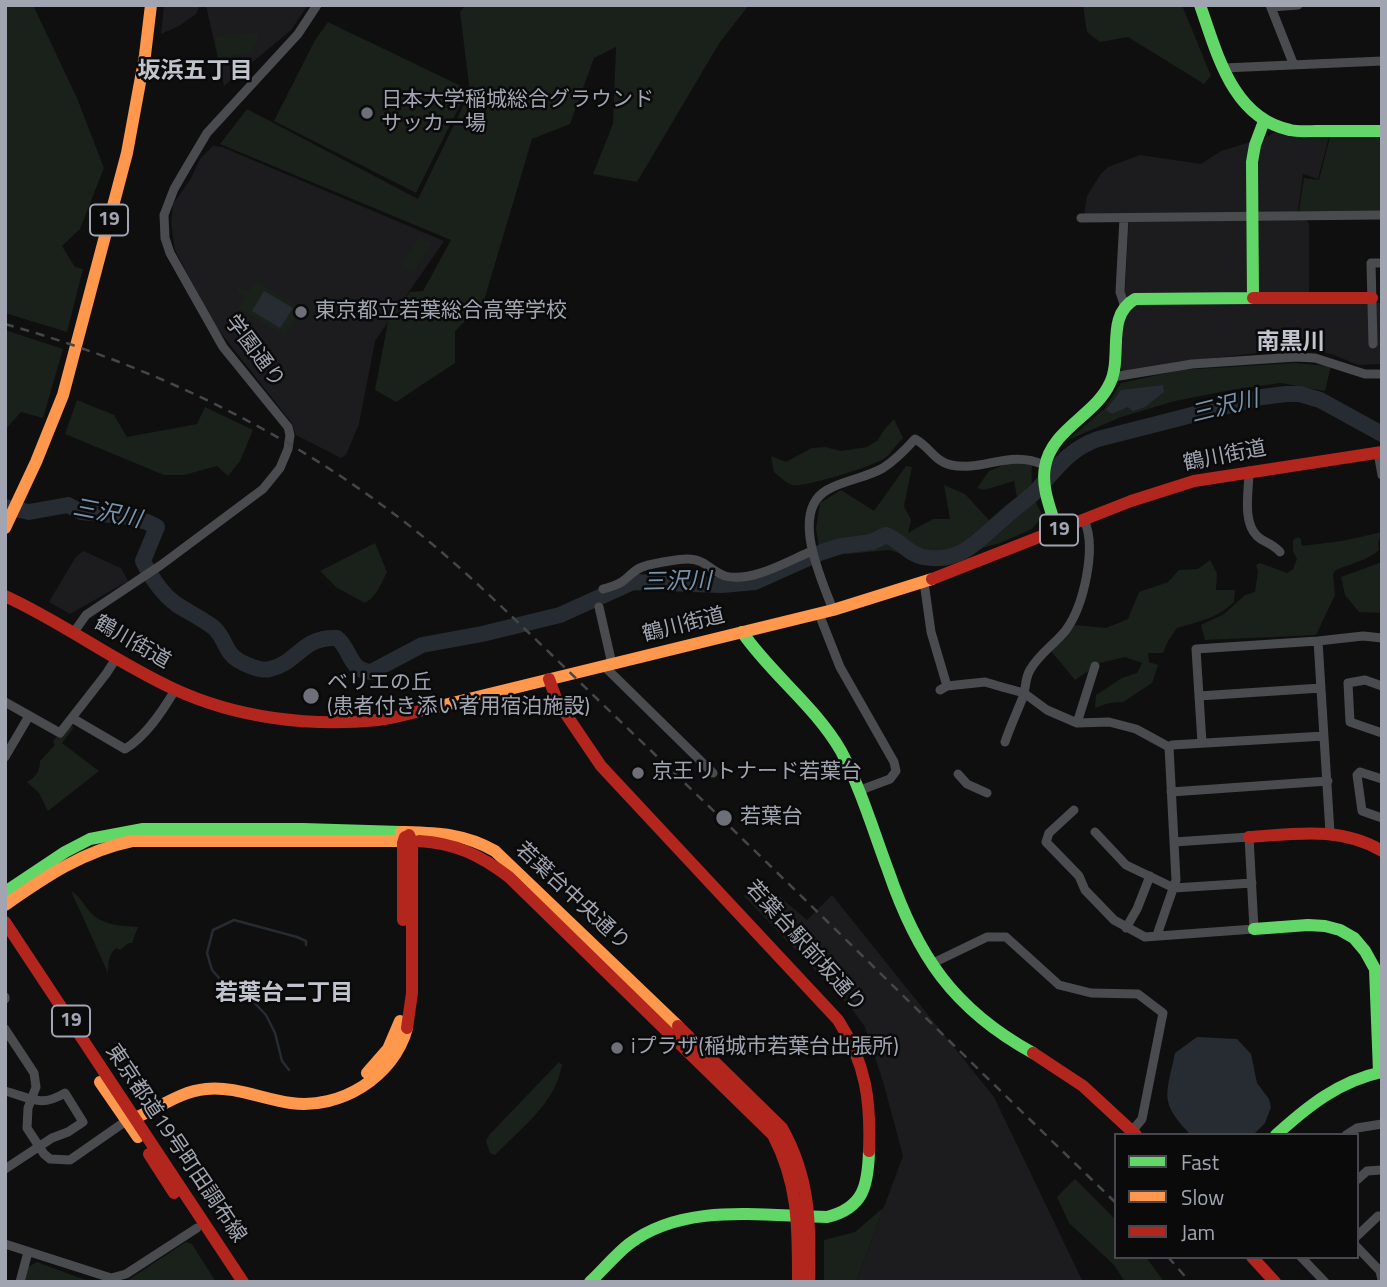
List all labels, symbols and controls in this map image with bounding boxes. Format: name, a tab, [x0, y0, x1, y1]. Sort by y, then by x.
district label: 坂浜五丁目	[138, 58, 252, 86]
place label: 日本大学稲城総合グラウンド サッカー場	[381, 88, 654, 138]
marker: 日本大学稲城総合グラウンド サッカー場	[359, 105, 375, 121]
road number: 19	[90, 204, 128, 235]
place label: 東京都立若葉総合高等学校	[315, 299, 567, 325]
marker: 東京都立若葉総合高等学校	[293, 304, 309, 320]
street label: 学園通り	[219, 311, 289, 393]
district label: 南黒川	[1257, 329, 1325, 357]
water label: 三沢川	[1188, 386, 1262, 430]
street label: 鶴川街道	[1181, 437, 1269, 477]
water label: 三沢川	[71, 495, 143, 535]
road number: 19	[1040, 514, 1078, 545]
water label: 三沢川	[642, 569, 712, 597]
street label: 鶴川街道	[640, 604, 728, 648]
street label: 鶴川街道	[89, 611, 175, 675]
place label: ベリエの丘 (患者付き添い者用宿泊施設)	[327, 671, 590, 721]
marker: ベリエの丘 (患者付き添い者用宿泊施設)	[301, 686, 321, 706]
place label: 京王リトナード若葉台	[652, 760, 862, 786]
marker: 京王リトナード若葉台	[630, 765, 646, 781]
place label: 若葉台	[740, 805, 803, 831]
marker: 若葉台	[714, 808, 734, 828]
street label: 若葉台中央通り	[510, 838, 634, 956]
street label: 若葉台駅前坂通り	[739, 876, 871, 1018]
district label: 若葉台二丁目	[215, 980, 353, 1008]
road number: 19	[52, 1006, 90, 1036]
place label: iプラザ(稲城市若葉台出張所)	[631, 1035, 899, 1061]
street label: 東京都道19号町田調布線	[99, 1040, 251, 1248]
marker: iプラザ(稲城市若葉台出張所)	[609, 1040, 625, 1056]
legend	[1114, 1133, 1359, 1259]
text: Fast	[1181, 1146, 1219, 1178]
text: Slow	[1181, 1181, 1224, 1213]
text: Jam	[1181, 1216, 1215, 1248]

